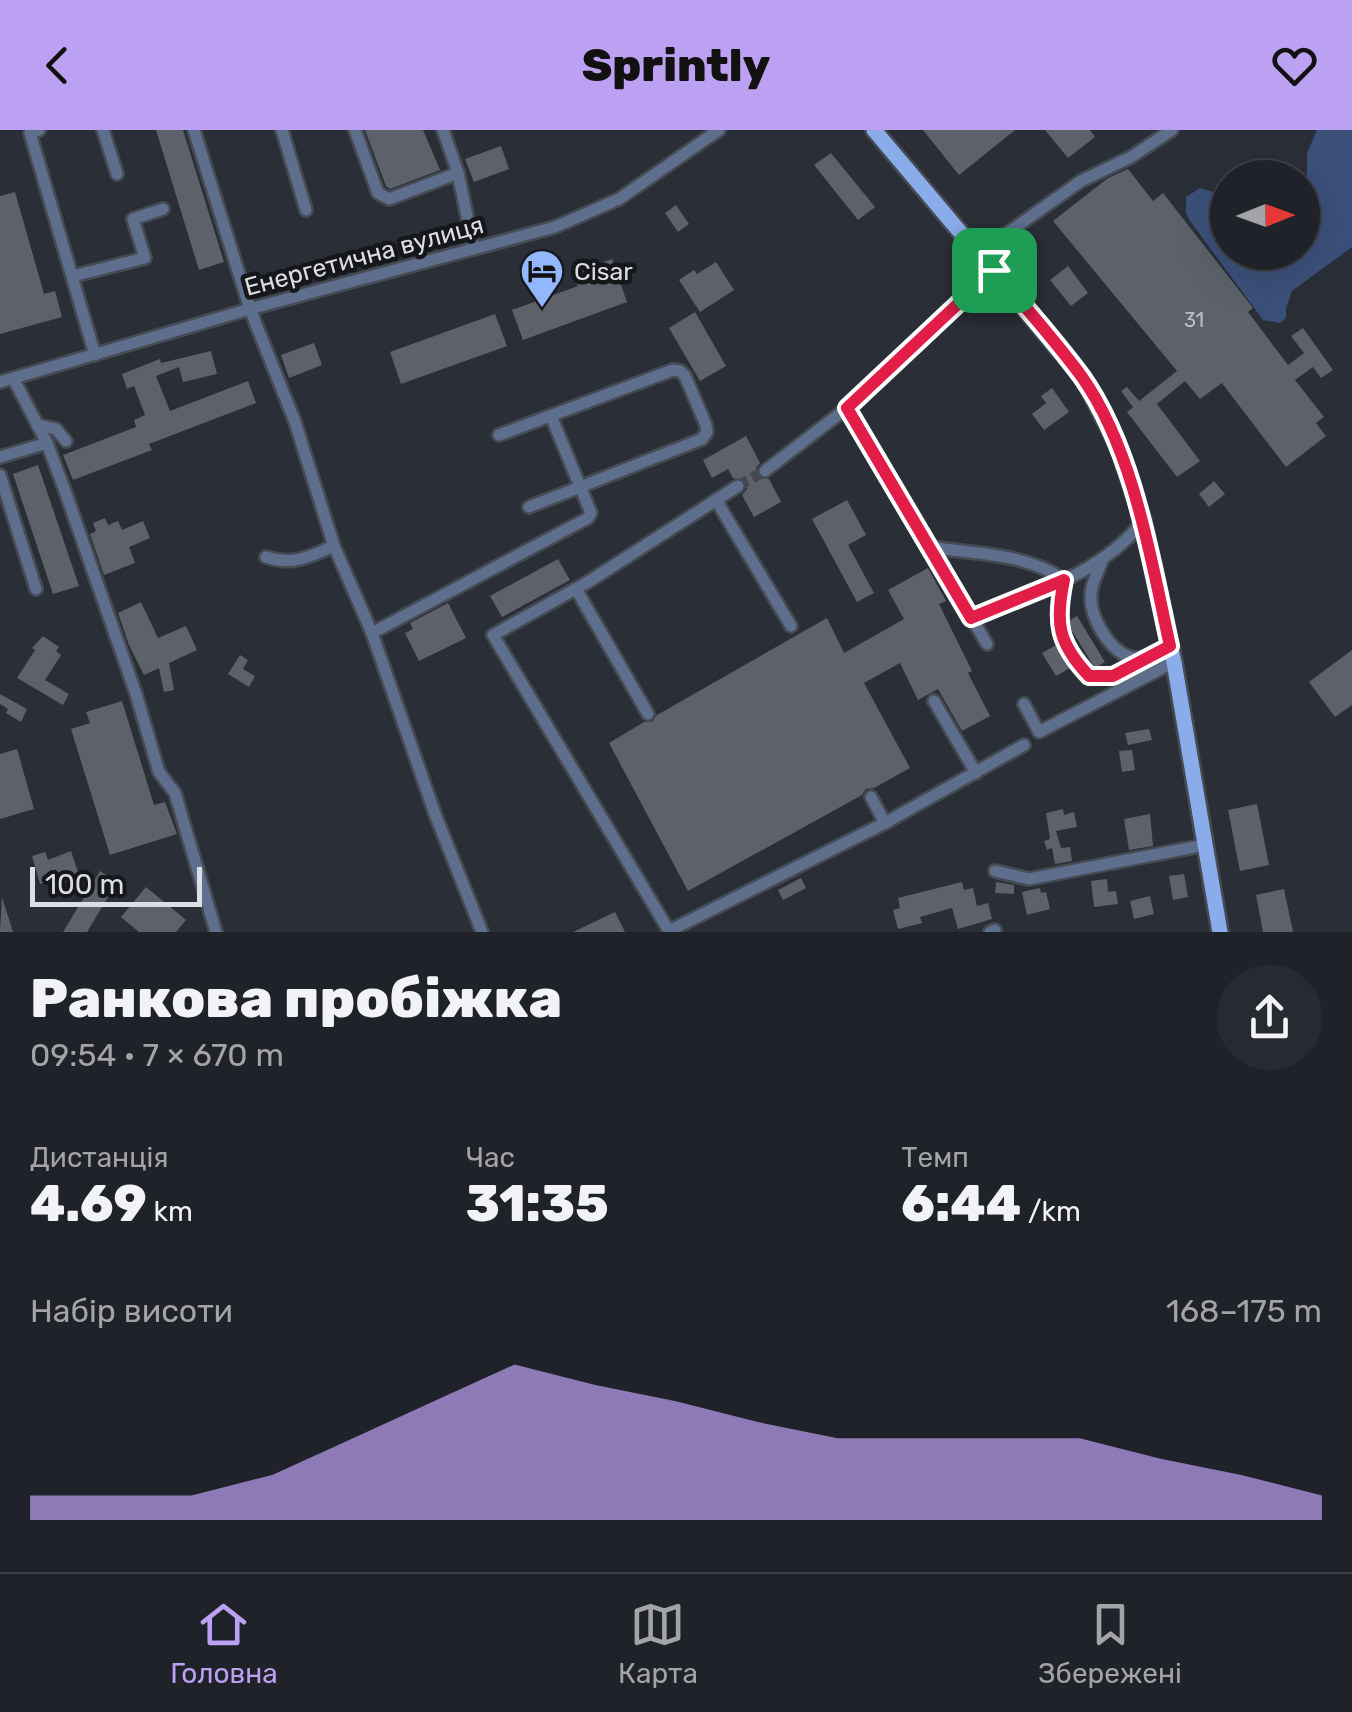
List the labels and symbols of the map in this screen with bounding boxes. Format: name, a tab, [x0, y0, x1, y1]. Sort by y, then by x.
north arrow	[1210, 160, 1320, 270]
street label: Енергетична вулиця	[241, 210, 487, 302]
pin	[952, 228, 1037, 313]
hotel icon: Cisar	[519, 248, 565, 309]
place label: Cisar	[574, 257, 633, 286]
house number: 31	[1184, 308, 1204, 332]
scale bar	[30, 862, 202, 906]

